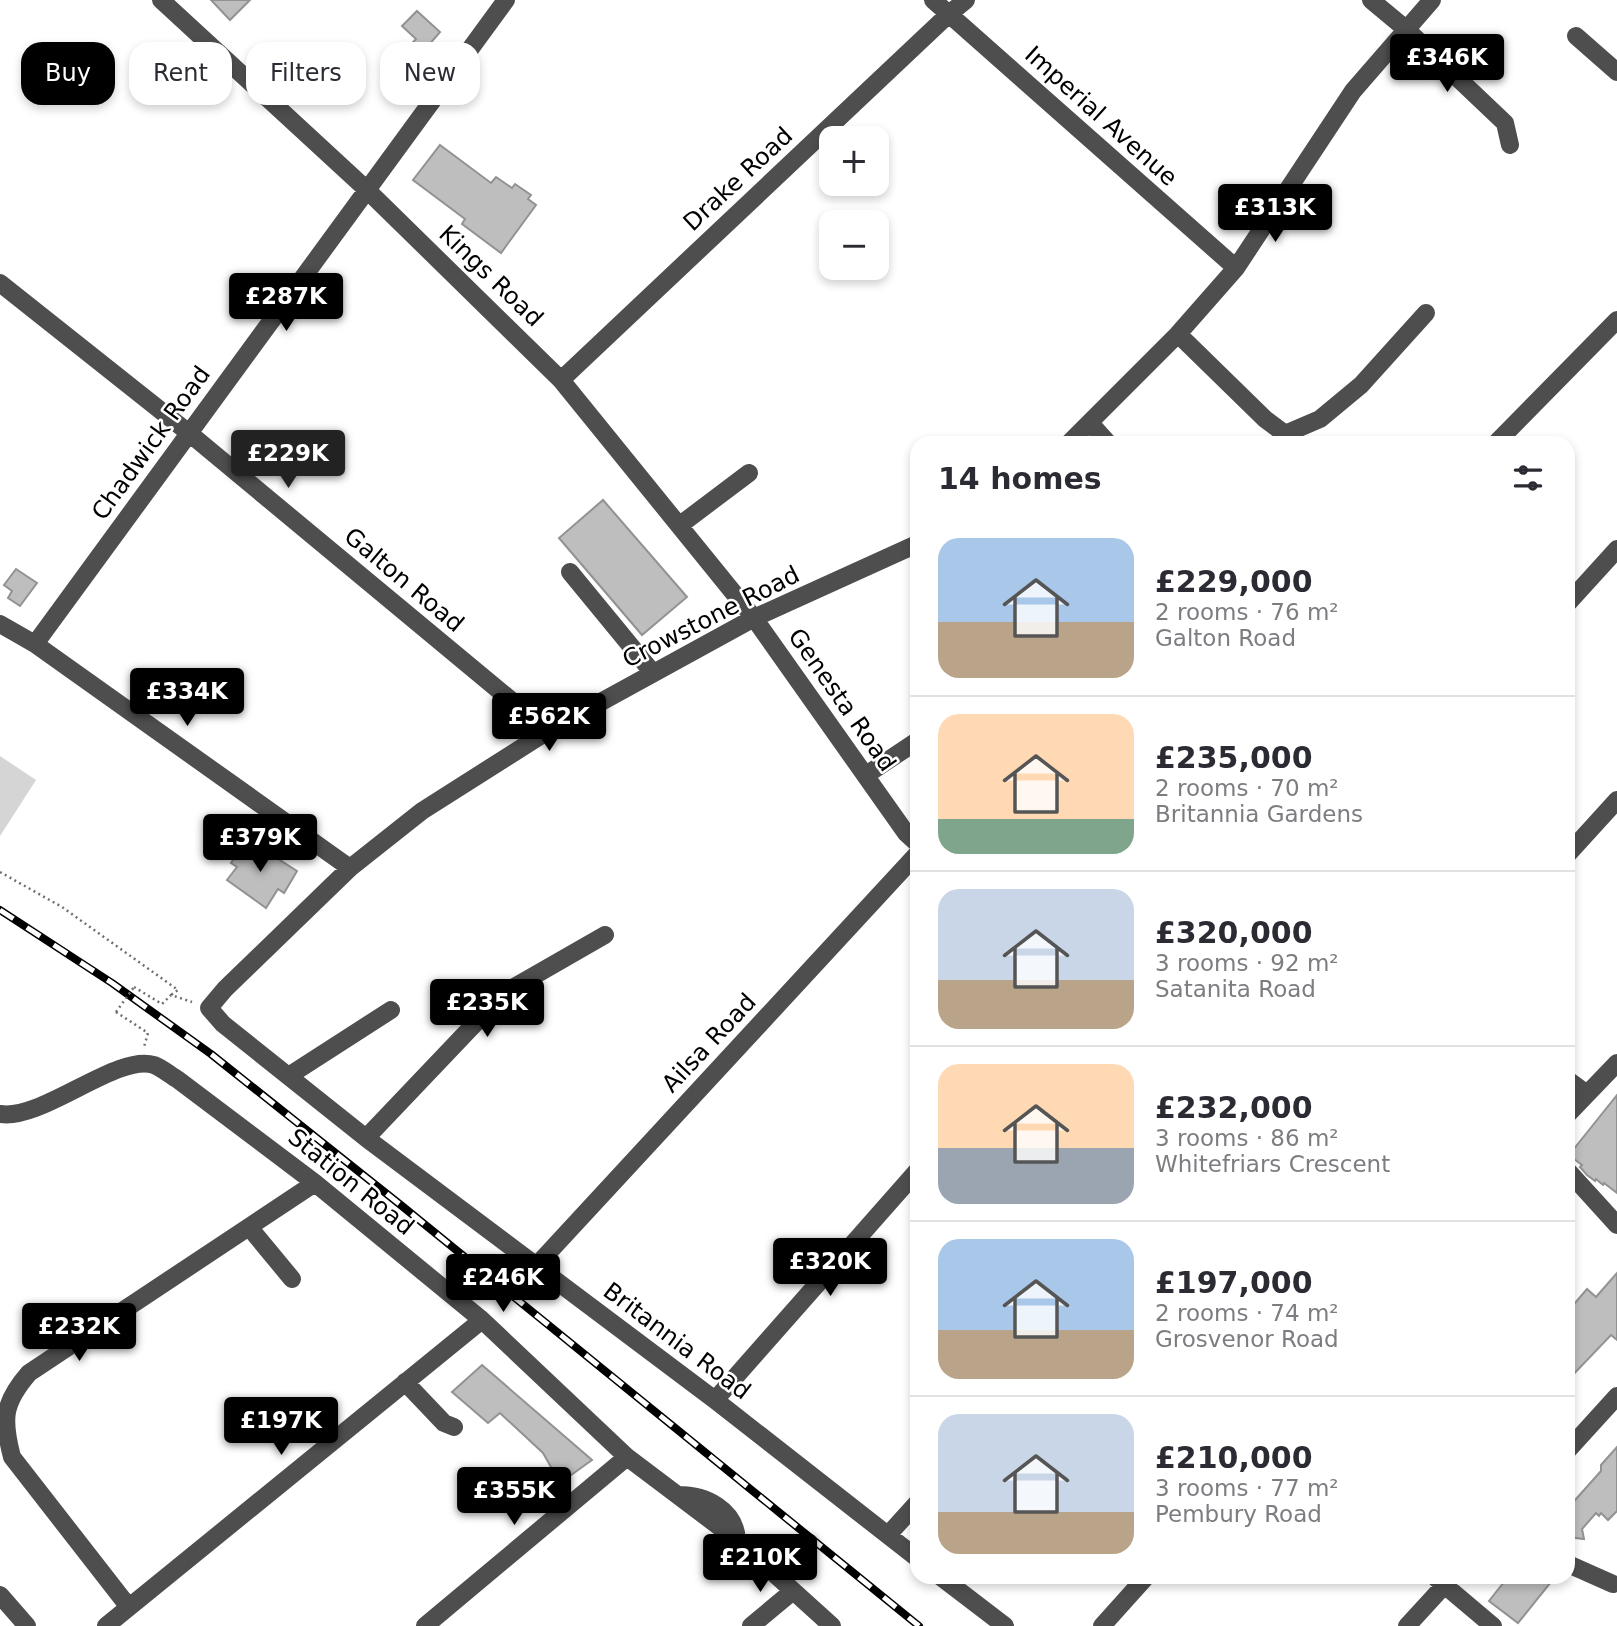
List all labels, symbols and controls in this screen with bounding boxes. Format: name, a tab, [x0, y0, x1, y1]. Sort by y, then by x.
pin: £346K	[1398, 34, 1496, 94]
street label: Imperial Avenue	[1019, 40, 1183, 192]
chip: Buy	[21, 42, 115, 105]
chip: Rent	[129, 42, 232, 105]
chip: Filters	[246, 42, 366, 105]
chip: New	[380, 42, 480, 105]
text: £346K	[1406, 44, 1488, 70]
street label: Drake Road	[678, 121, 798, 237]
map controls	[819, 126, 889, 280]
button: +	[819, 126, 889, 196]
pin: £313K	[1226, 184, 1324, 244]
text: £313K	[1234, 194, 1316, 220]
button: −	[819, 210, 889, 280]
street label: Kings Road	[433, 220, 549, 332]
pin: £287K	[237, 274, 335, 333]
text: £287K	[245, 283, 327, 309]
street label: Chadwick Road	[86, 361, 216, 525]
pin: £229K	[239, 430, 337, 490]
text: £229K	[247, 440, 329, 466]
icon: filters	[1509, 459, 1547, 497]
text: 14 homes	[938, 461, 1102, 496]
street label: Galton Road	[339, 522, 469, 638]
street label: Crowstone Road	[618, 560, 804, 674]
text: £229,000	[1155, 564, 1313, 599]
icon: home	[994, 566, 1078, 650]
text: 2 rooms · 76 m²	[1155, 599, 1339, 625]
street label: Genesta Road	[782, 623, 902, 777]
text: Galton Road	[1155, 625, 1296, 651]
pin: £334K	[138, 668, 236, 728]
text: £334K	[146, 678, 228, 704]
pin: £562K	[500, 694, 598, 753]
text: £562K	[508, 703, 590, 729]
text: £235,000	[1155, 740, 1313, 775]
icon: home	[994, 742, 1078, 826]
text: 2 rooms · 70 m²	[1155, 775, 1339, 801]
text: Britannia Gardens	[1155, 801, 1363, 827]
pin: £379K	[211, 814, 309, 874]
text: £379K	[219, 824, 301, 850]
text: £320,000	[1155, 915, 1313, 950]
icon: home	[994, 917, 1078, 1001]
text: 3 rooms · 92 m²	[1155, 950, 1339, 976]
text: Satanita Road	[1155, 976, 1316, 1002]
pin: £235K	[438, 979, 536, 1039]
street label: Ailsa Road	[656, 988, 762, 1098]
text: £235K	[446, 989, 528, 1015]
text: £232,000	[1155, 1090, 1313, 1125]
icon: home	[994, 1092, 1078, 1176]
street label: Station Road	[283, 1123, 419, 1241]
text: 3 rooms · 86 m²	[1155, 1125, 1339, 1151]
text: Whitefriars Crescent	[1155, 1151, 1390, 1177]
pin: £320K	[781, 1238, 879, 1298]
text: £320K	[789, 1248, 871, 1274]
pin: £246K	[454, 1254, 552, 1314]
text: £246K	[462, 1264, 544, 1290]
text: £197,000	[1155, 1265, 1313, 1300]
icon: home	[994, 1267, 1078, 1351]
street label: Britannia Road	[598, 1277, 756, 1405]
text: 2 rooms · 74 m²	[1155, 1300, 1339, 1326]
pin: £232K	[30, 1304, 128, 1363]
text: £232K	[38, 1313, 120, 1339]
text: Grosvenor Road	[1155, 1326, 1339, 1352]
pin: £197K	[232, 1398, 330, 1457]
text: £197K	[240, 1407, 322, 1433]
text: £210,000	[1155, 1440, 1313, 1475]
icon: home	[994, 1442, 1078, 1526]
pin: £355K	[465, 1468, 563, 1527]
text: 3 rooms · 77 m²	[1155, 1475, 1339, 1501]
text: £355K	[473, 1477, 555, 1503]
text: Pembury Road	[1155, 1501, 1322, 1527]
pin: £210K	[711, 1534, 809, 1594]
text: £210K	[719, 1544, 801, 1570]

